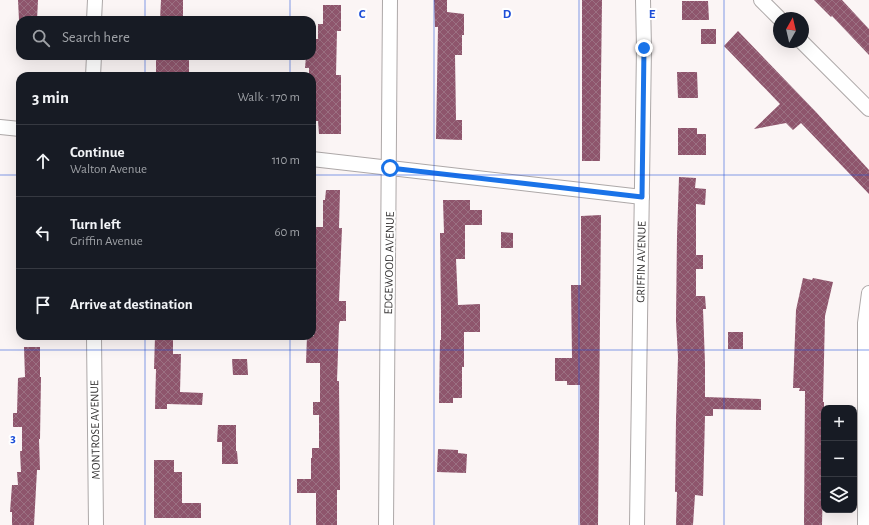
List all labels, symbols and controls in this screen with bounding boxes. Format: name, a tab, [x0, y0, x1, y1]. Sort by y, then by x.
text: C	[359, 8, 366, 21]
text: D	[503, 8, 512, 21]
text: E	[649, 8, 656, 21]
north arrow	[773, 12, 809, 48]
search box	[16, 16, 316, 60]
icon: search	[30, 27, 52, 49]
text: Search here	[62, 30, 130, 45]
route end	[635, 39, 653, 57]
text: 3 min	[32, 89, 69, 106]
text: Walk · 170 m	[237, 91, 300, 104]
text: Continue	[70, 145, 125, 160]
icon: ahead	[32, 150, 54, 172]
text: 110 m	[272, 154, 300, 167]
route start	[381, 159, 399, 177]
text: Walton Avenue	[70, 163, 147, 176]
street label: EDGEWOOD AVENUE	[382, 211, 396, 314]
text: Turn left	[70, 217, 121, 232]
street label: GRIFFIN AVENUE	[634, 221, 648, 303]
icon: left	[32, 222, 54, 244]
text: 60 m	[274, 226, 300, 239]
text: Griffin Avenue	[70, 235, 143, 248]
icon: arrive	[32, 294, 54, 316]
text: Arrive at destination	[70, 297, 193, 312]
street label: MONTROSE AVENUE	[88, 380, 102, 480]
map controls	[821, 405, 857, 513]
button: +	[821, 405, 857, 441]
text: 3	[10, 432, 16, 445]
button: −	[821, 441, 857, 477]
button: layers	[821, 477, 857, 513]

